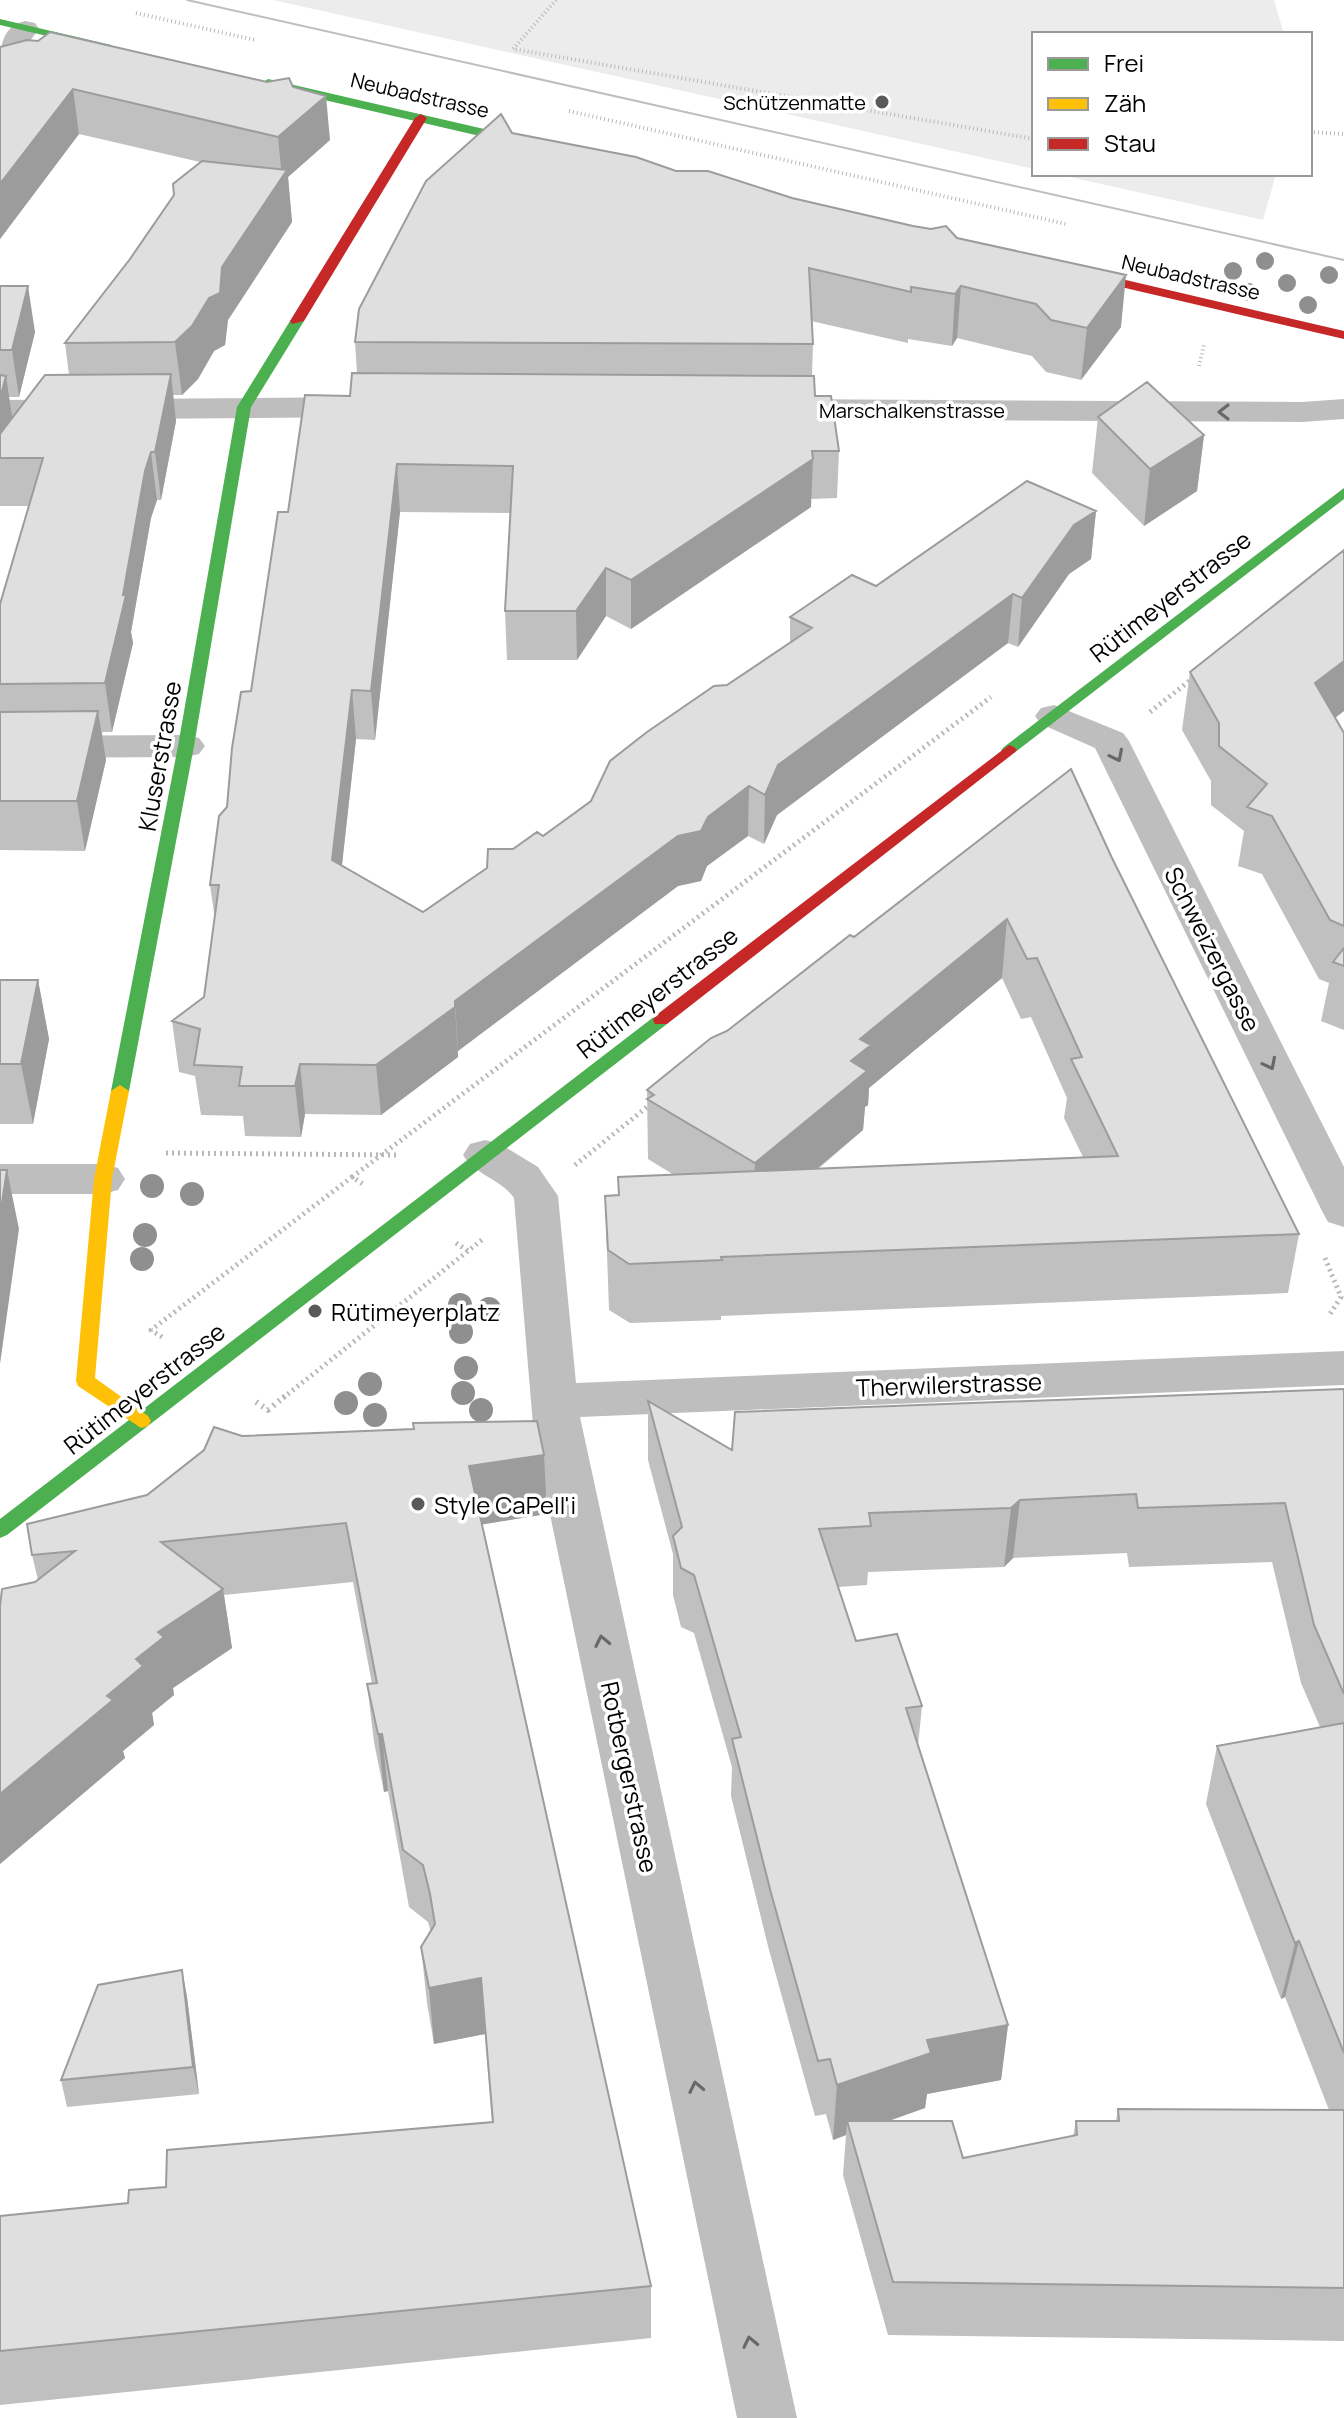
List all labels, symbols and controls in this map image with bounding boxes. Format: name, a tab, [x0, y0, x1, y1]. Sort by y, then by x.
legend	[1032, 32, 1312, 176]
text: Frei	[1104, 46, 1144, 79]
street label: Neubadstrasse	[348, 66, 492, 124]
text: Zäh	[1104, 86, 1146, 119]
place label: Schützenmatte	[723, 89, 866, 116]
marker: Schützenmatte	[873, 93, 891, 111]
text: Stau	[1104, 126, 1156, 159]
street label: Neubadstrasse	[1119, 248, 1263, 306]
street label: Marschalkenstrasse	[819, 397, 1005, 424]
one-way arrow	[1217, 403, 1230, 421]
street label: Rütimeyerstrasse	[1083, 523, 1257, 669]
street label: Kluserstrasse	[130, 678, 188, 834]
one-way arrow	[1107, 748, 1123, 763]
street label: Schweizergasse	[1157, 861, 1269, 1037]
street label: Rütimeyerstrasse	[570, 919, 744, 1065]
one-way arrow	[1261, 1055, 1276, 1070]
place label: Rütimeyerplatz	[331, 1295, 500, 1328]
marker: Rütimeyerplatz	[306, 1302, 324, 1320]
street label: Rütimeyerstrasse	[57, 1315, 231, 1461]
street label: Therwilerstrasse	[855, 1364, 1043, 1404]
place label: Style CaPell'i	[434, 1488, 576, 1521]
marker: Style CaPell'i	[409, 1495, 427, 1513]
one-way arrow	[594, 1635, 611, 1649]
street label: Rotbergerstrasse	[594, 1678, 666, 1876]
one-way arrow	[688, 2081, 705, 2095]
one-way arrow	[742, 2335, 759, 2349]

